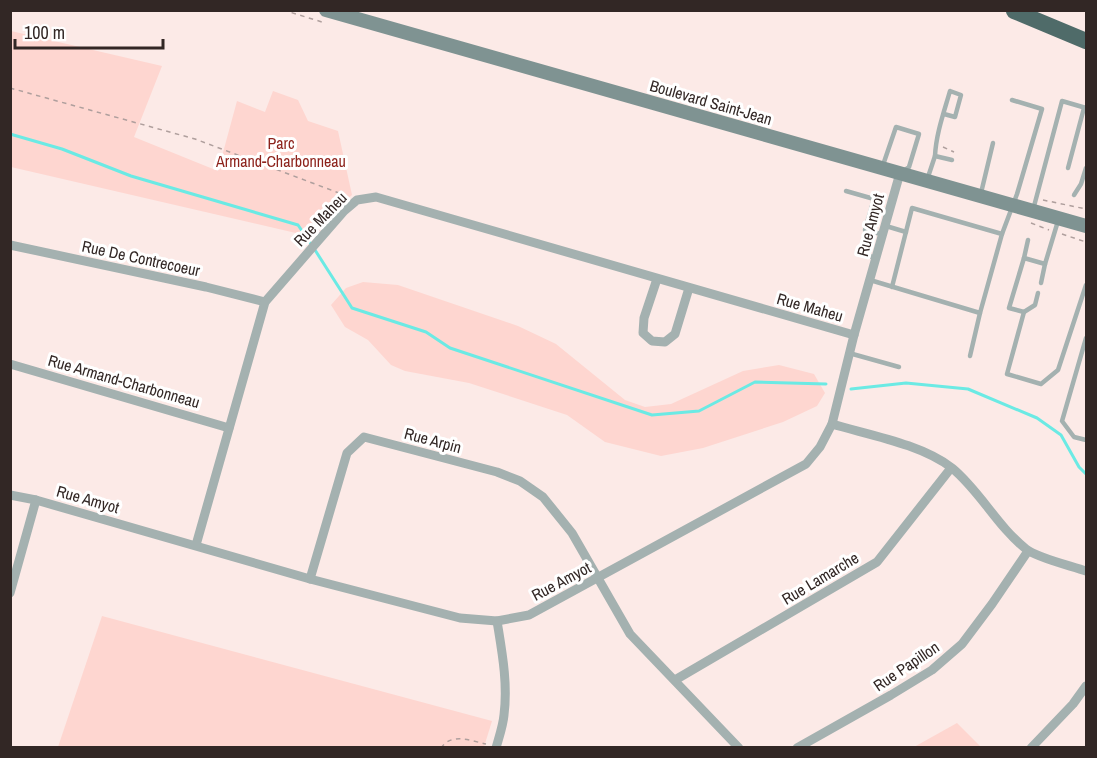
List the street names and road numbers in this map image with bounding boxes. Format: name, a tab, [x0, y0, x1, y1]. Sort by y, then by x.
street label: Boulevard Saint-Jean	[647, 74, 775, 130]
street label: Rue Maheu	[289, 187, 351, 251]
street label: Rue Amyot	[851, 191, 889, 259]
street label: Rue De Contrecoeur	[80, 235, 203, 281]
street label: Rue Maheu	[774, 287, 846, 327]
street label: Rue Armand-Charbonneau	[46, 349, 202, 413]
street label: Rue Arpin	[402, 422, 464, 458]
street label: Rue Amyot	[54, 480, 122, 519]
street label: Rue Lamarche	[777, 546, 863, 610]
street label: Rue Amyot	[527, 556, 595, 606]
street label: Rue Papillon	[869, 636, 943, 696]

